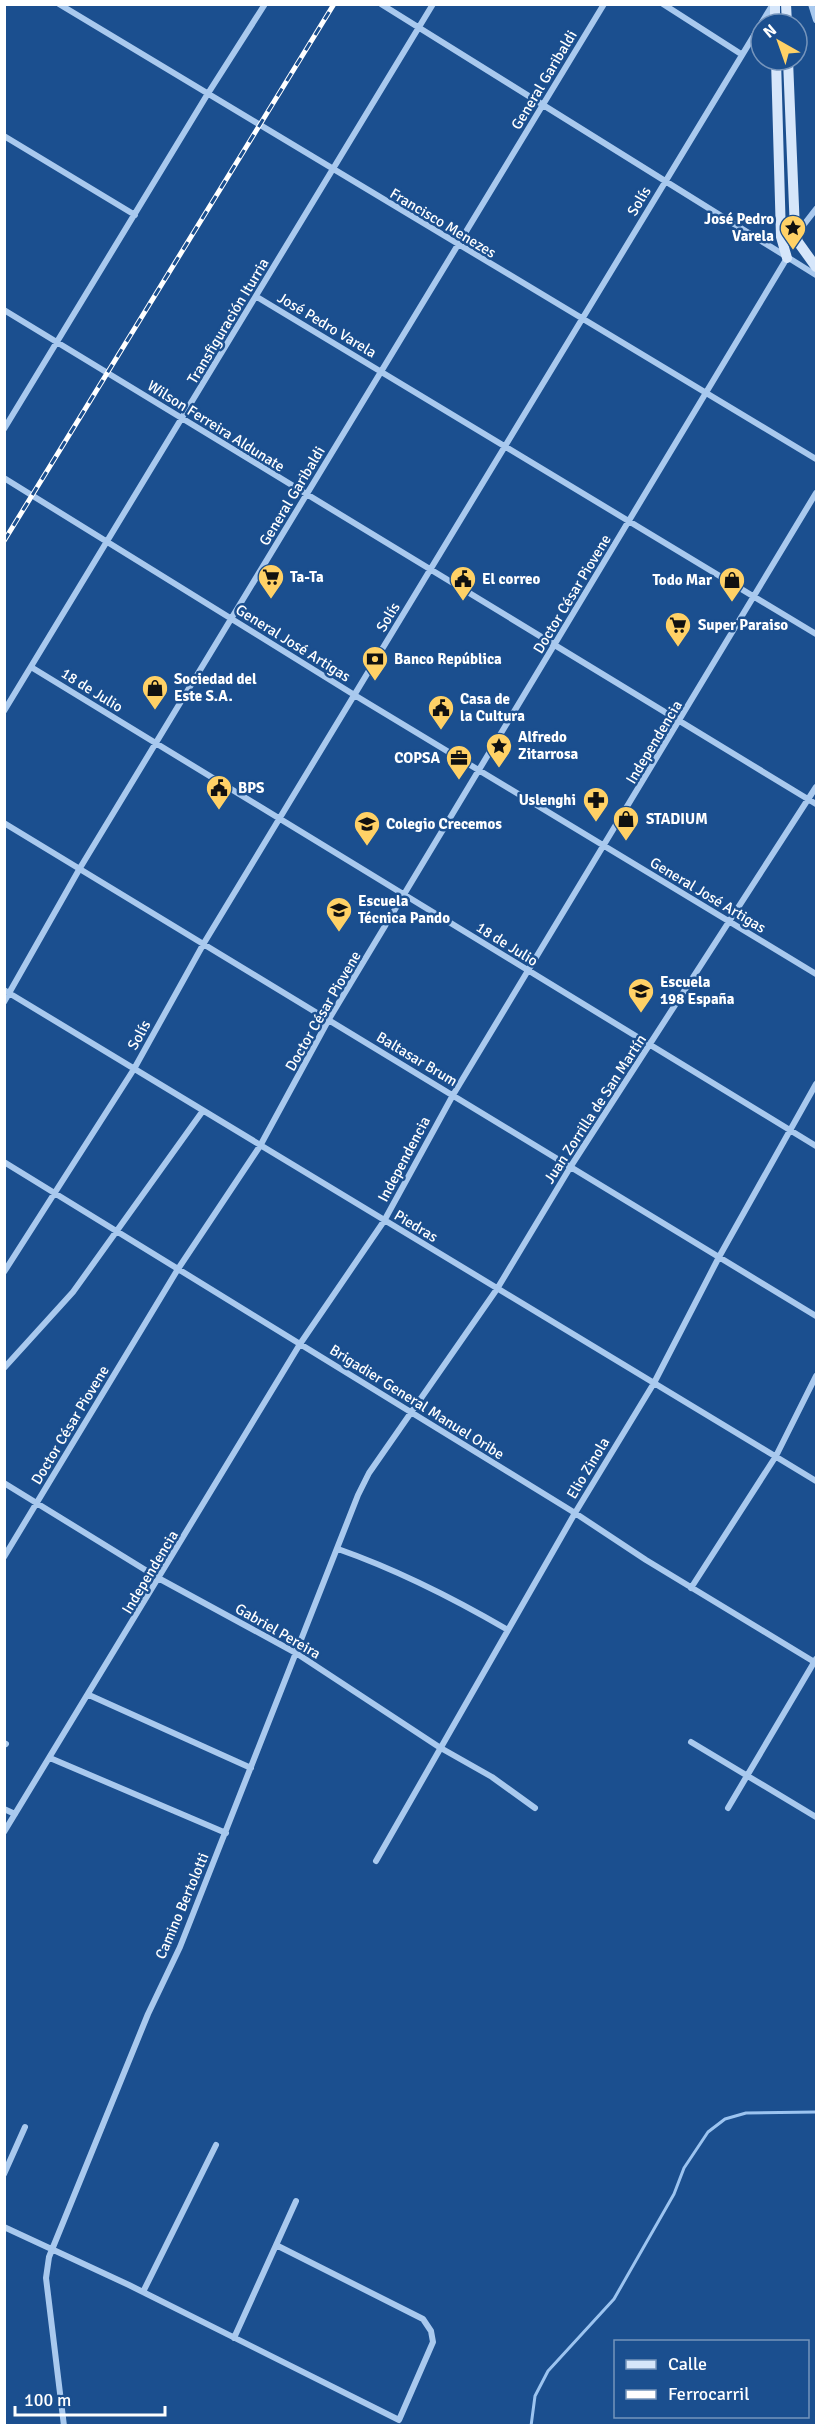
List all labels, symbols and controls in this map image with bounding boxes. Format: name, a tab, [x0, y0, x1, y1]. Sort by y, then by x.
north arrow	[749, 12, 809, 72]
text: N	[759, 20, 781, 43]
street label: General Garibaldi	[507, 27, 581, 133]
street label: Solís	[623, 183, 655, 219]
street label: Francisco Menezes	[387, 184, 500, 262]
place label: José Pedro Varela	[704, 210, 774, 245]
place icon: José Pedro Varela	[778, 213, 808, 251]
street label: Transfiguración Iturria	[183, 255, 273, 387]
street label: José Pedro Varela	[274, 288, 380, 362]
street label: Wilson Ferreira Aldunate	[144, 376, 288, 476]
street label: General Garibaldi	[255, 443, 329, 549]
street label: Doctor César Piovene	[529, 531, 615, 657]
supermarket icon: Ta-Ta	[256, 562, 286, 600]
public building icon: El correo	[448, 564, 478, 602]
shop icon: Todo Mar	[717, 565, 747, 603]
place label: Ta-Ta	[290, 568, 324, 586]
place label: El correo	[482, 570, 541, 588]
place label: Todo Mar	[652, 571, 712, 589]
street label: Solís	[372, 599, 404, 635]
street label: General José Artigas	[232, 600, 354, 686]
supermarket icon: Super Paraiso	[663, 610, 693, 648]
place label: Super Paraiso	[698, 616, 788, 634]
bank icon: Banco República	[360, 644, 390, 682]
place label: Banco República	[394, 650, 502, 668]
street label: 18 de Julio	[58, 664, 126, 716]
place label: Sociedad del Este S.A.	[174, 670, 257, 705]
shop icon: Sociedad del Este S.A.	[140, 673, 170, 711]
place label: Casa de la Cultura	[460, 690, 525, 725]
public building icon: Casa de la Cultura	[426, 693, 456, 731]
street label: Independencia	[622, 697, 686, 787]
place label: Alfredo Zitarrosa	[518, 728, 579, 763]
place icon: Alfredo Zitarrosa	[484, 731, 514, 769]
office icon: COPSA	[444, 743, 474, 781]
place label: COPSA	[394, 749, 440, 767]
public building icon: BPS	[204, 773, 234, 811]
place label: BPS	[238, 779, 264, 797]
pharmacy icon: Uslenghi	[581, 785, 611, 823]
place label: Uslenghi	[519, 791, 576, 809]
shop icon: STADIUM	[611, 804, 641, 842]
school or university icon: Colegio Crecemos	[352, 809, 382, 847]
place label: STADIUM	[646, 810, 708, 828]
place label: Colegio Crecemos	[386, 815, 502, 833]
street label: General José Artigas	[647, 853, 770, 937]
place label: Escuela Técnica Pando	[358, 892, 450, 927]
school or university icon: Escuela Técnica Pando	[324, 895, 354, 933]
street label: 18 de Julio	[473, 918, 541, 970]
street label: Doctor César Piovene	[281, 948, 365, 1074]
place label: Escuela 198 España	[660, 973, 735, 1008]
school or university icon: Escuela 198 España	[626, 976, 656, 1014]
street label: Solís	[124, 1017, 155, 1053]
street label: Baltasar Brum	[373, 1028, 461, 1090]
street label: Juan Zorrilla de San Martín	[540, 1031, 650, 1187]
street label: Independencia	[374, 1113, 434, 1205]
street label: Piedras	[391, 1206, 441, 1246]
street label: Brigadier General Manuel Oribe	[326, 1341, 508, 1463]
street label: Doctor César Piovene	[27, 1362, 113, 1488]
street label: Elio Zinola	[563, 1434, 613, 1502]
street label: Independencia	[118, 1527, 182, 1617]
street label: Gabriel Pereira	[232, 1599, 324, 1663]
street label: Camino Bertolotti	[151, 1850, 213, 1962]
legend	[614, 2340, 809, 2418]
text: Calle	[668, 2353, 707, 2375]
scale bar	[15, 2379, 165, 2417]
text: Ferrocarril	[668, 2383, 749, 2405]
text: 100 m	[24, 2389, 71, 2411]

